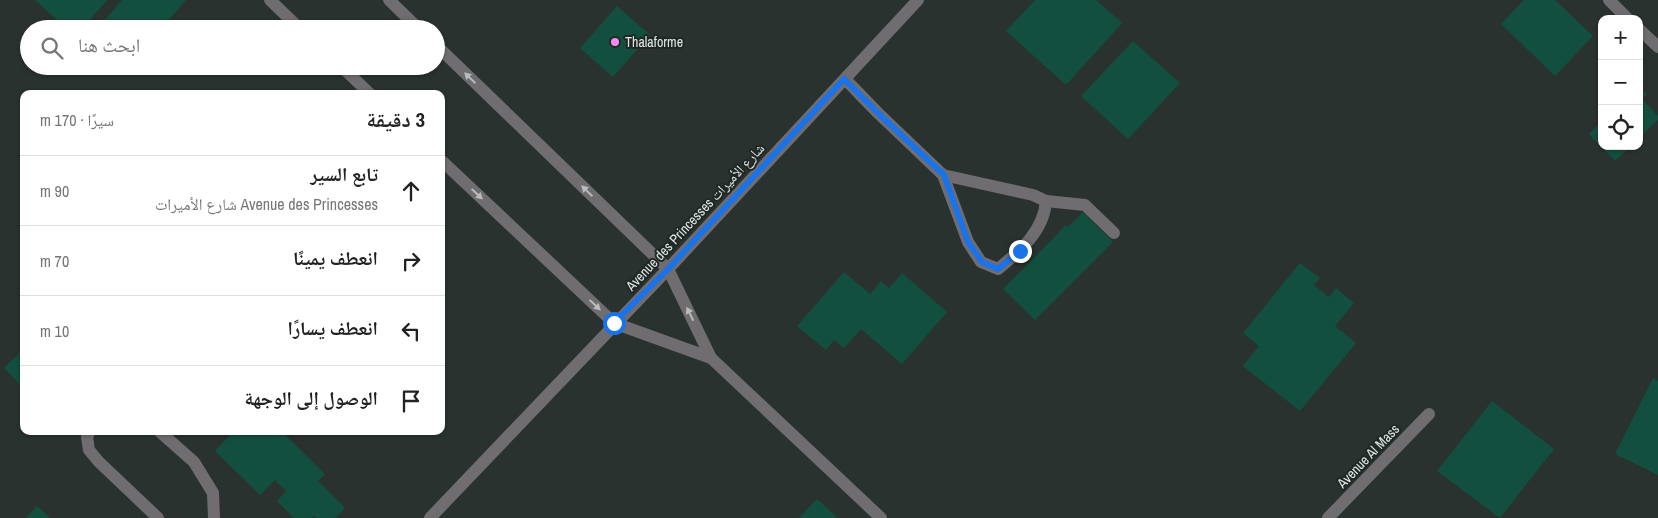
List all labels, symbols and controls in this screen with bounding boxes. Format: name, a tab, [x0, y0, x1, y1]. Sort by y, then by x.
map controls	[1598, 15, 1643, 150]
button: +	[1598, 15, 1643, 60]
search box	[20, 20, 445, 75]
text: ابحث هنا	[78, 32, 140, 58]
place label: Thalaforme	[625, 33, 683, 51]
icon: search	[38, 34, 66, 62]
marker: Thalaforme	[609, 36, 621, 48]
button: −	[1598, 60, 1643, 105]
one-way arrow	[465, 72, 477, 84]
text: 3 دقيقة	[367, 105, 425, 134]
button: locate	[1598, 105, 1643, 150]
text: سيرًا · 170 m	[40, 109, 114, 131]
street label: Avenue des Princesses شارع الأميرات	[621, 139, 769, 296]
text: تابع السير	[310, 161, 378, 187]
icon: ahead	[397, 177, 425, 205]
text: 90 m	[40, 180, 69, 202]
one-way arrow	[581, 185, 593, 197]
one-way arrow	[470, 188, 482, 200]
text: Avenue des Princesses شارع الأميرات	[155, 193, 378, 215]
route end	[1009, 240, 1032, 263]
text: انعطف يمينًا	[293, 245, 378, 271]
icon: right	[397, 247, 425, 275]
text: 70 m	[40, 250, 69, 272]
one-way arrow	[589, 299, 601, 311]
one-way arrow	[685, 307, 693, 321]
route start	[603, 312, 626, 335]
text: انعطف يسارًا	[288, 315, 378, 341]
icon: left	[397, 317, 425, 345]
text: 10 m	[40, 320, 69, 342]
text: الوصول إلى الوجهة	[244, 385, 378, 411]
icon: arrive	[397, 387, 425, 415]
street label: Avenue Al Mass	[1332, 420, 1403, 493]

